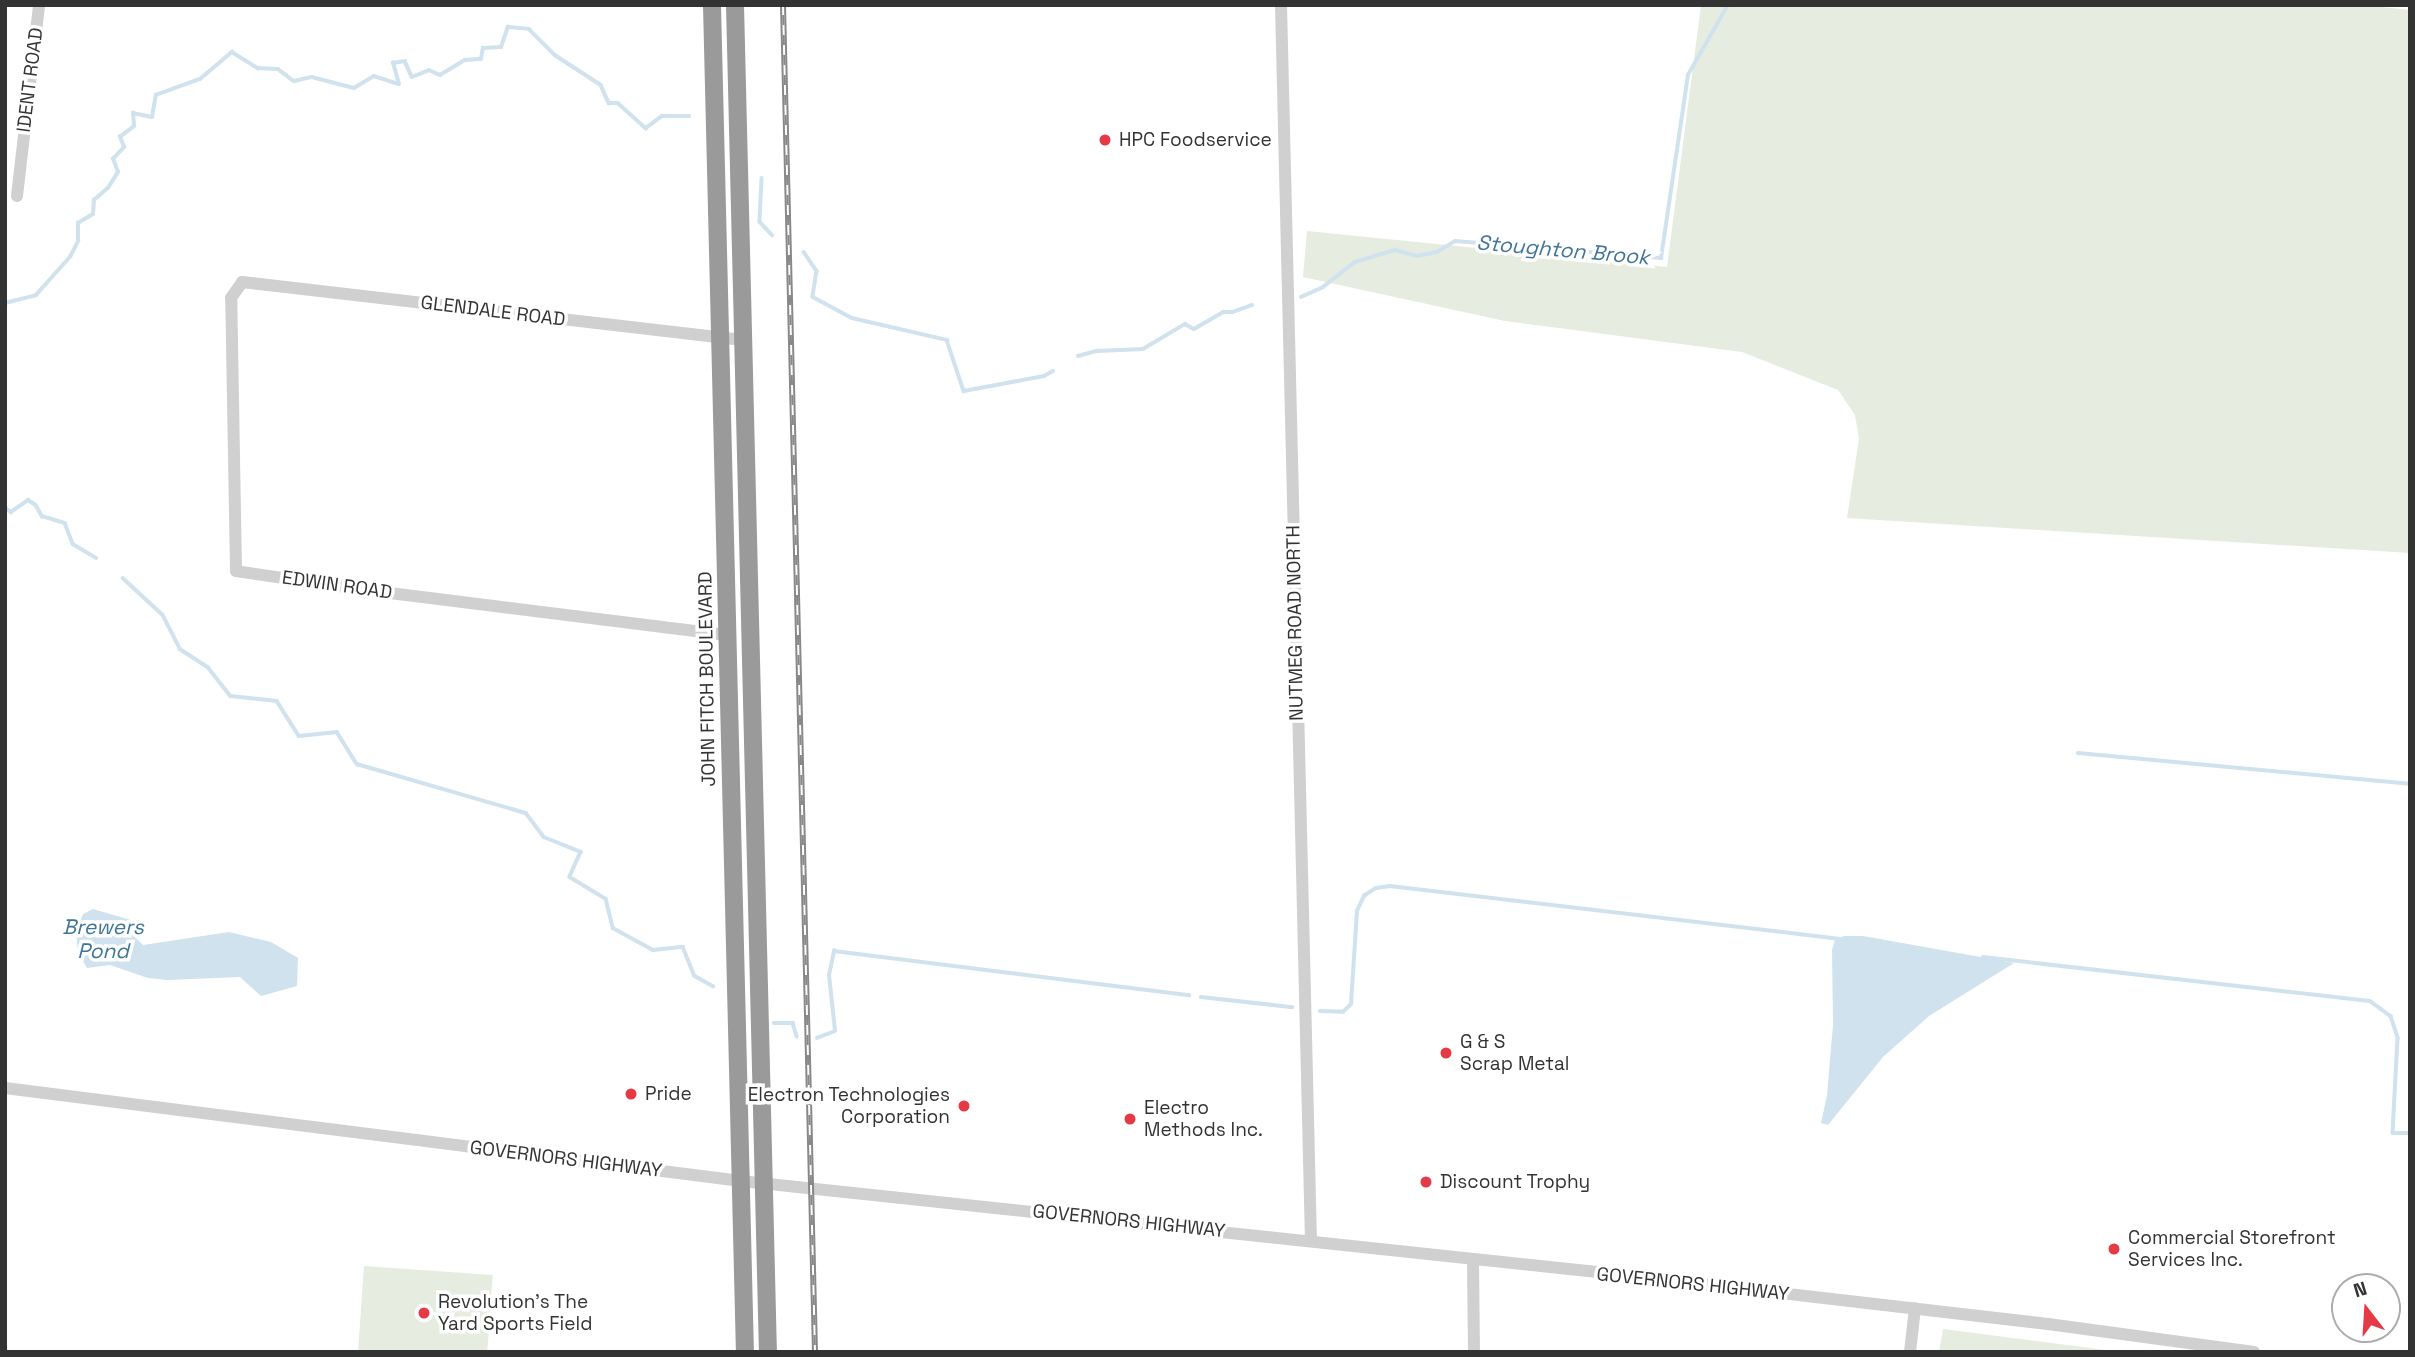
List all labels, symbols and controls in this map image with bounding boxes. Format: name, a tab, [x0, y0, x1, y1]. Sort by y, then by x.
street label: IDENT ROAD	[12, 26, 48, 134]
place label: HPC Foodservice	[1119, 129, 1272, 151]
marker: HPC Foodservice	[1097, 132, 1113, 148]
water label: Stoughton Brook	[1476, 230, 1650, 270]
street label: GLENDALE ROAD	[419, 291, 567, 331]
street label: NUTMEG ROAD NORTH	[1282, 525, 1308, 721]
street label: EDWIN ROAD	[280, 566, 394, 604]
street label: JOHN FITCH BOULEVARD	[694, 571, 720, 787]
water label: Brewers Pond	[62, 914, 144, 964]
place label: G & S Scrap Metal	[1460, 1031, 1569, 1075]
marker: G & S Scrap Metal	[1438, 1045, 1454, 1061]
place label: Pride	[645, 1083, 692, 1105]
place label: Electron Technologies Corporation	[747, 1084, 950, 1128]
marker: Pride	[623, 1086, 639, 1102]
place label: Electro Methods Inc.	[1144, 1097, 1263, 1141]
marker: Electron Technologies Corporation	[956, 1098, 972, 1114]
marker: Electro Methods Inc.	[1122, 1111, 1138, 1127]
street label: GOVERNORS HIGHWAY	[469, 1136, 663, 1182]
place label: Discount Trophy	[1440, 1171, 1591, 1193]
marker: Discount Trophy	[1418, 1174, 1434, 1190]
street label: GOVERNORS HIGHWAY	[1032, 1200, 1226, 1242]
place label: Commercial Storefront Services Inc.	[2128, 1227, 2336, 1271]
marker: Commercial Storefront Services Inc.	[2106, 1241, 2122, 1257]
street label: GOVERNORS HIGHWAY	[1596, 1263, 1790, 1305]
north arrow	[2331, 1273, 2401, 1343]
text: N	[2351, 1276, 2370, 1303]
place label: Revolution's The Yard Sports Field	[438, 1291, 592, 1335]
marker: Revolution's The Yard Sports Field	[416, 1305, 432, 1321]

